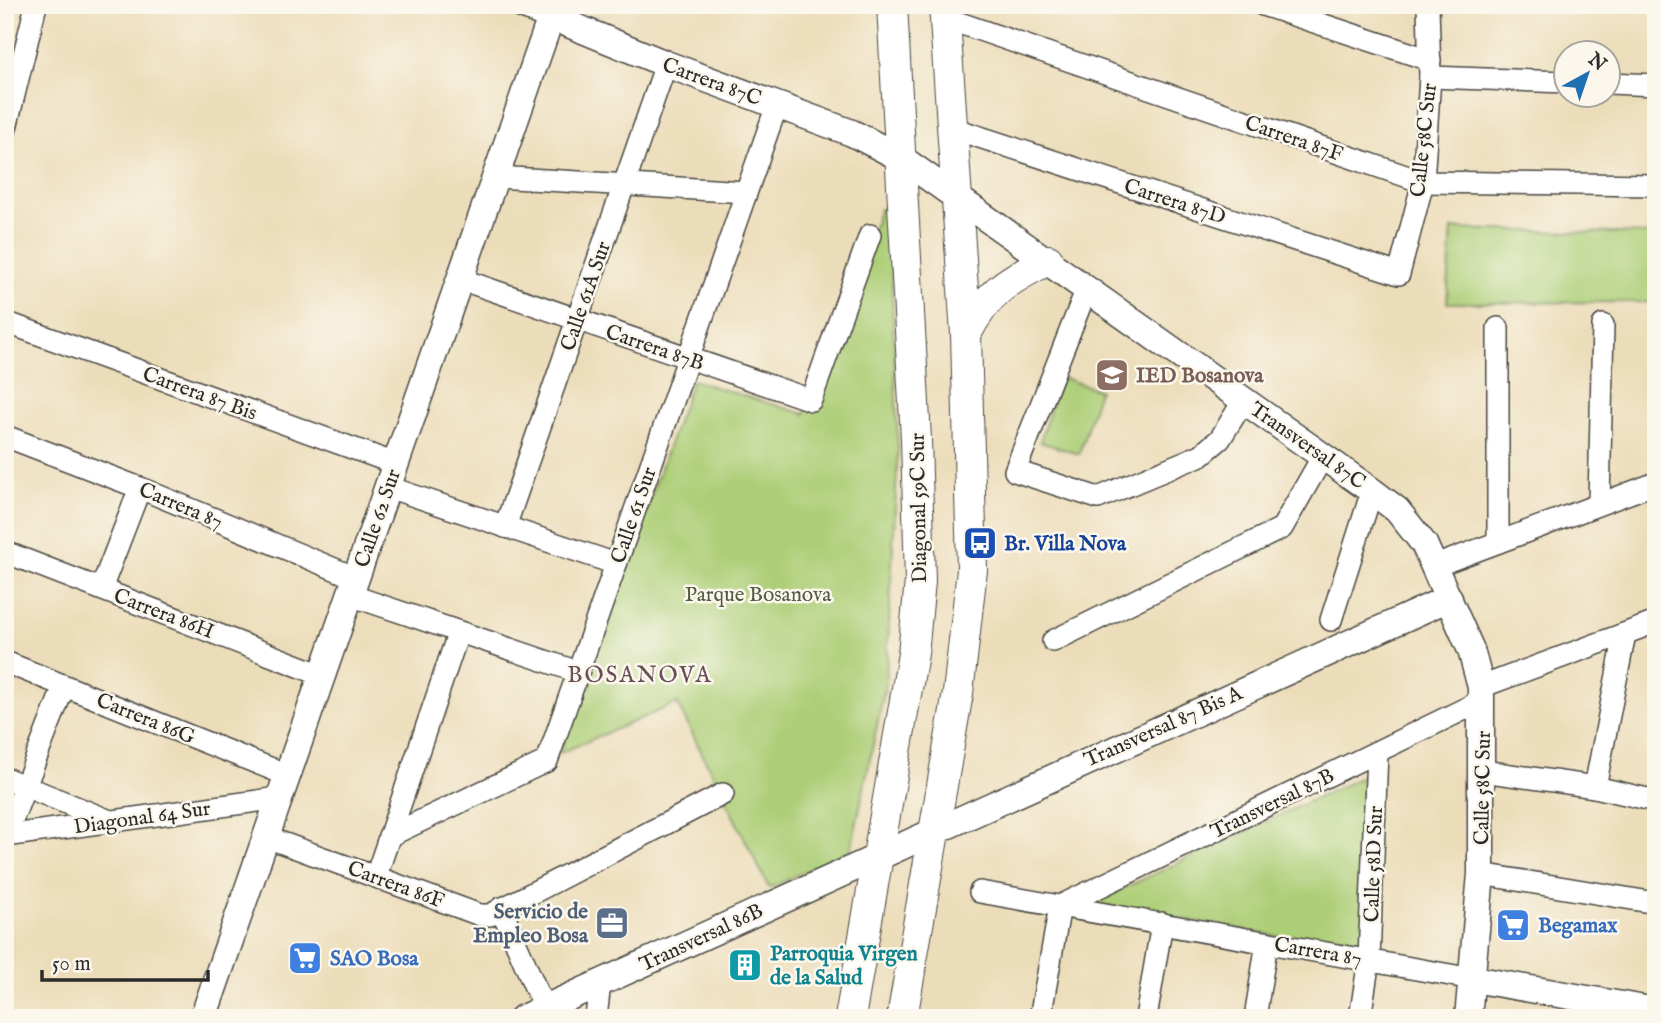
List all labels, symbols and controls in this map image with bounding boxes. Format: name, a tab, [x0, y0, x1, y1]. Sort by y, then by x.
north arrow	[1552, 38, 1622, 108]
text: N	[1582, 47, 1611, 77]
street label: Carrera 87C	[658, 52, 765, 113]
street label: Calle 58C Sur	[1405, 82, 1444, 199]
street label: Carrera 87F	[1241, 110, 1346, 169]
street label: Carrera 87D	[1120, 173, 1229, 232]
street label: Calle 61A Sur	[555, 238, 618, 355]
street label: Carrera 87B	[602, 319, 707, 378]
school or university icon: IED Bosanova	[1093, 356, 1131, 394]
street label: Carrera 87 Bis	[138, 361, 261, 428]
place label: IED Bosanova	[1136, 363, 1264, 390]
street label: Transversal 87C	[1244, 396, 1370, 496]
street label: Diagonal 59C Sur	[905, 432, 934, 583]
street label: Calle 61 Sur	[605, 463, 664, 567]
street label: Calle 62 Sur	[349, 465, 408, 571]
street label: Carrera 87	[134, 477, 226, 536]
bus stop icon: Br. Villa Nova	[961, 524, 999, 562]
place label: Br. Villa Nova	[1004, 531, 1127, 558]
park label: Parque Bosanova	[685, 582, 832, 609]
street label: Carrera 86H	[109, 583, 218, 646]
district label: BOSANOVA	[567, 661, 713, 690]
street label: Transversal 87 Bis A	[1080, 680, 1248, 774]
street label: Carrera 86G	[92, 687, 199, 752]
street label: Calle 58C Sur	[1469, 730, 1498, 846]
street label: Transversal 87B	[1206, 763, 1339, 846]
street label: Diagonal 64 Sur	[72, 795, 213, 841]
street label: Calle 58D Sur	[1359, 805, 1390, 923]
street label: Carrera 86F	[343, 855, 448, 915]
street label: Transversal 86B	[635, 898, 768, 979]
place label: Servicio de Empleo Bosa	[473, 899, 589, 950]
office icon: Servicio de Empleo Bosa	[593, 904, 631, 942]
supermarket icon: Begamax	[1494, 906, 1532, 944]
place label: Begamax	[1538, 913, 1618, 940]
street label: Carrera 87	[1272, 931, 1364, 973]
scale bar	[42, 939, 208, 983]
supermarket icon: SAO Bosa	[286, 939, 324, 977]
place label: Parroquia Virgen de la Salud	[770, 941, 918, 992]
place label: SAO Bosa	[330, 946, 419, 973]
building icon: Parroquia Virgen de la Salud	[726, 946, 764, 984]
text: 50 m	[52, 951, 91, 978]

